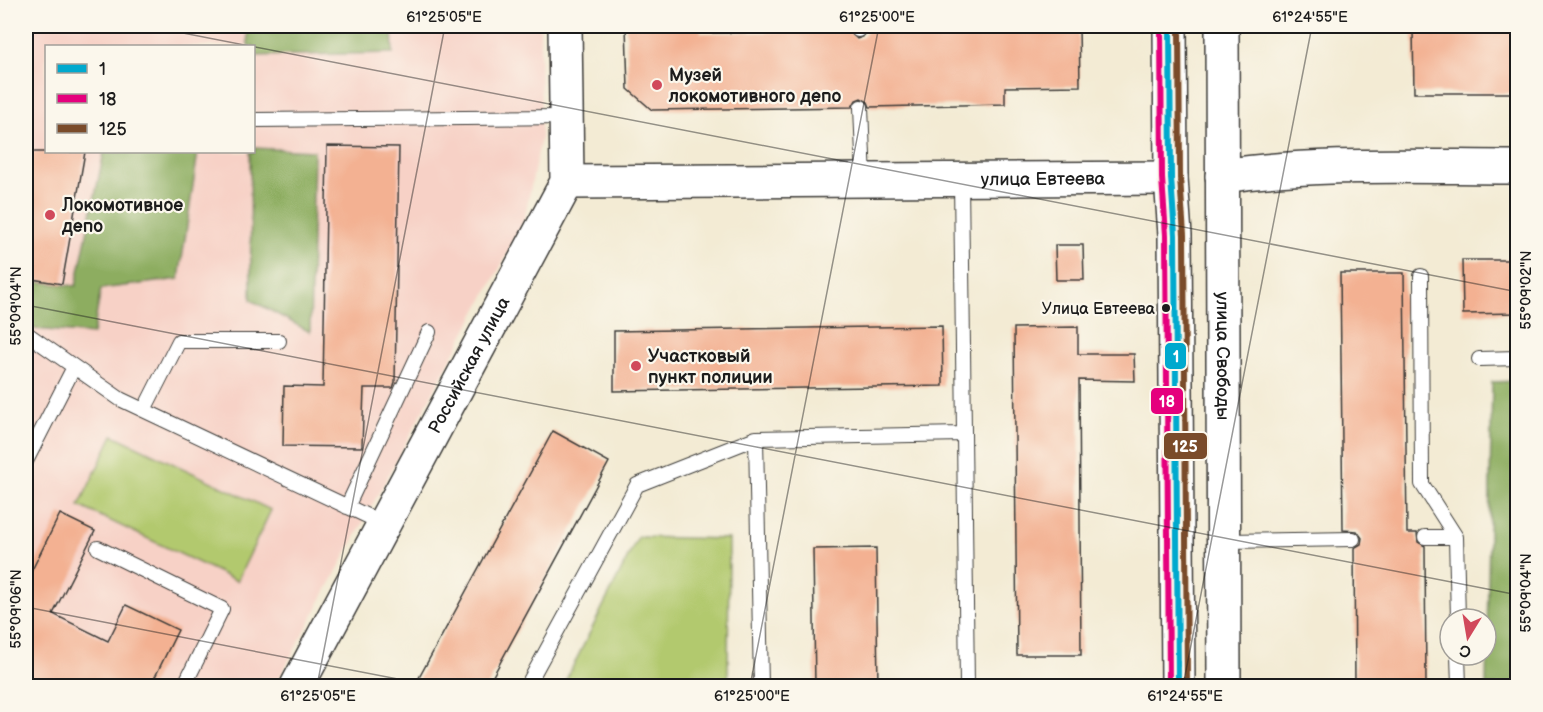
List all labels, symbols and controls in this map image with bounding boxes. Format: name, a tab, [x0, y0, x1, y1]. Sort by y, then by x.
text: 61°25'05"E	[406, 8, 482, 27]
text: 61°25'00"E	[839, 8, 915, 27]
text: 61°24'55"E	[1272, 8, 1348, 27]
legend	[45, 45, 255, 153]
text: 1	[99, 59, 106, 80]
place label: Музей локомотивного депо	[668, 65, 842, 107]
marker: Музей локомотивного депо	[650, 78, 664, 92]
text: 18	[99, 89, 116, 110]
text: 125	[99, 119, 127, 140]
street label: улица Евтеева	[981, 168, 1106, 190]
place label: Локомотивное депо	[61, 195, 183, 237]
marker: Локомотивное депо	[43, 208, 57, 222]
text: 55°09'02"N	[1517, 250, 1536, 330]
text: 55°09'04"N	[7, 266, 26, 346]
street label: улица Свободы	[1212, 292, 1233, 420]
street label: Российская улица	[424, 293, 515, 437]
place label: Улица Евтеева	[1041, 300, 1156, 319]
marker: Улица Евтеева	[1160, 302, 1172, 314]
line badge: 1	[1164, 342, 1187, 370]
place label: Участковый пункт полиции	[648, 346, 773, 388]
text: 1	[1173, 348, 1179, 367]
marker: Участковый пункт полиции	[629, 359, 643, 373]
line badge: 18	[1150, 387, 1184, 415]
text: 18	[1159, 393, 1175, 412]
line badge: 125	[1163, 432, 1208, 460]
text: 125	[1172, 438, 1198, 457]
text: 55°09'04"N	[1517, 553, 1536, 633]
text: 55°09'06"N	[7, 569, 26, 649]
north arrow	[1438, 607, 1498, 667]
text: С	[1458, 640, 1473, 661]
text: 61°25'05"E	[280, 687, 356, 706]
text: 61°25'00"E	[714, 687, 790, 706]
text: 61°24'55"E	[1147, 687, 1223, 706]

